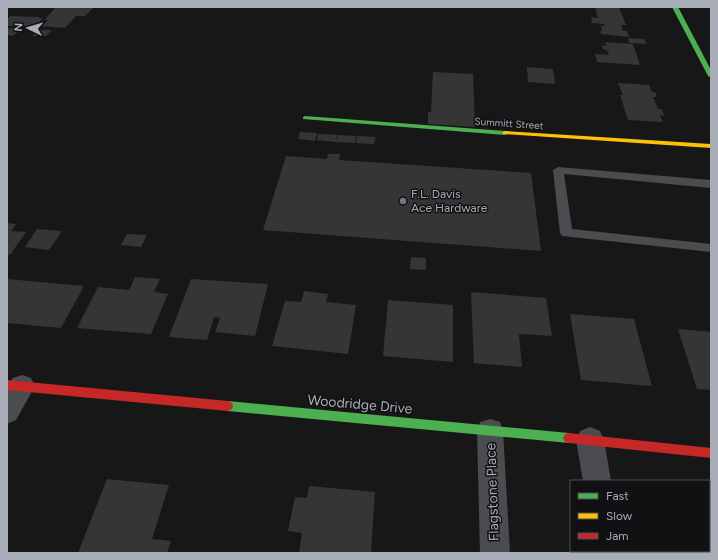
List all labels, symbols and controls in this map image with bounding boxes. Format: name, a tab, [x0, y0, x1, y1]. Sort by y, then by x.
north arrow	[8, 8, 48, 48]
text: N	[12, 22, 25, 32]
street label: Summitt Street	[474, 115, 544, 132]
place label: F.L. Davis Ace Hardware	[411, 187, 488, 215]
marker: F.L. Davis Ace Hardware	[398, 196, 408, 206]
street label: Woodridge Drive	[307, 391, 413, 418]
street label: Flagstone Place	[482, 442, 503, 541]
legend	[570, 480, 710, 552]
text: Fast	[606, 489, 629, 503]
text: Slow	[606, 509, 633, 523]
text: Jam	[606, 529, 629, 543]

